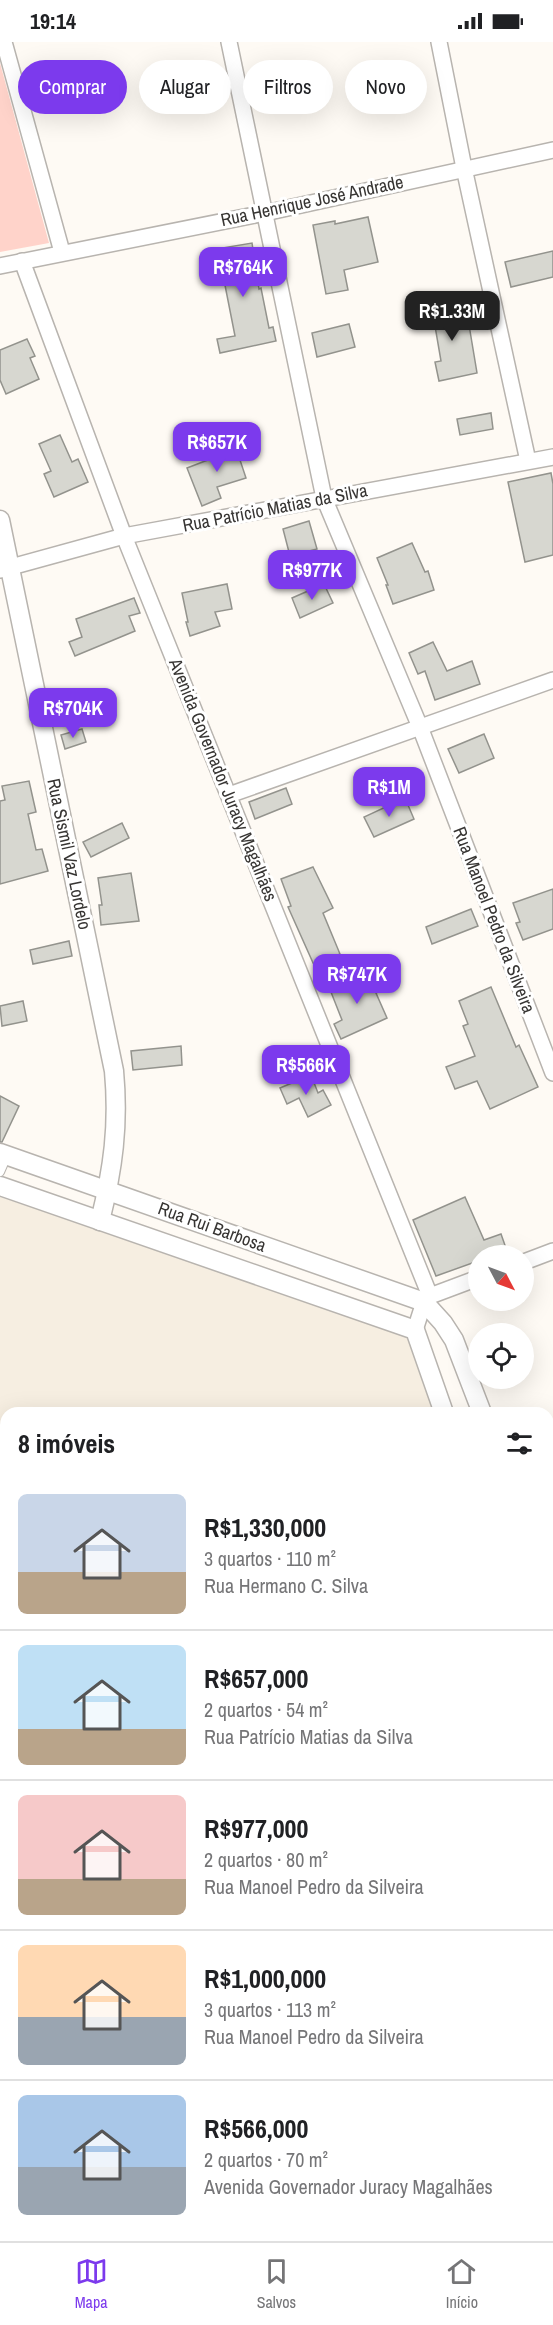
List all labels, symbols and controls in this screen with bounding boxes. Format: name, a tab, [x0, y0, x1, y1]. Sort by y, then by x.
text: 19:14	[30, 6, 76, 36]
chip: Comprar	[18, 60, 127, 114]
chip: Alugar	[139, 60, 231, 114]
chip: Filtros	[243, 60, 333, 114]
chip: Novo	[345, 60, 427, 114]
street label: Rua Henrique José Andrade	[218, 169, 406, 232]
pin: R$764K	[194, 247, 292, 298]
text: R$764K	[213, 253, 273, 280]
pin: R$1.33M	[397, 291, 507, 342]
text: R$1.33M	[419, 297, 485, 324]
pin: R$657K	[168, 422, 266, 473]
text: R$657K	[187, 428, 247, 455]
street label: Rua Patrício Matias da Silva	[180, 477, 370, 538]
pin: R$977K	[263, 550, 361, 601]
text: R$977K	[282, 556, 342, 583]
street label: Avenida Governador Juracy Magalhães	[163, 654, 284, 905]
pin: R$704K	[24, 688, 122, 739]
text: R$704K	[43, 694, 103, 721]
pin: R$1M	[353, 767, 425, 818]
text: R$1M	[367, 773, 411, 800]
street label: Rua Sismil Vaz Lordelo	[41, 776, 98, 932]
street label: Rua Manoel Pedro da Silveira	[447, 823, 542, 1017]
pin: R$747K	[308, 954, 406, 1005]
text: R$747K	[327, 960, 387, 987]
pin: R$566K	[257, 1045, 355, 1096]
text: R$566K	[276, 1051, 336, 1078]
street label: Rua Rui Barbosa	[155, 1195, 270, 1258]
north arrow	[468, 1245, 534, 1311]
map controls	[468, 1245, 534, 1389]
button: locate	[468, 1323, 534, 1389]
text: 8 imóveis	[18, 1426, 115, 1461]
icon: filters	[503, 1427, 536, 1460]
text: R$1,330,000	[204, 1510, 326, 1545]
icon: home	[66, 1518, 138, 1590]
text: 3 quartos · 110 m²	[204, 1545, 336, 1572]
text: Rua Hermano C. Silva	[204, 1572, 368, 1599]
text: R$657,000	[204, 1661, 308, 1696]
icon: home	[66, 1669, 138, 1741]
text: 2 quartos · 54 m²	[204, 1696, 328, 1723]
text: Rua Patrício Matias da Silva	[204, 1723, 413, 1750]
text: R$977,000	[204, 1811, 308, 1846]
icon: home	[66, 1819, 138, 1891]
text: 2 quartos · 80 m²	[204, 1846, 328, 1873]
text: Rua Manoel Pedro da Silveira	[204, 1873, 424, 1900]
text: R$1,000,000	[204, 1961, 326, 1996]
icon: home	[66, 1969, 138, 2041]
text: 3 quartos · 113 m²	[204, 1996, 336, 2023]
text: Rua Manoel Pedro da Silveira	[204, 2023, 424, 2050]
text: R$566,000	[204, 2111, 308, 2146]
icon: home	[66, 2119, 138, 2191]
text: 2 quartos · 70 m²	[204, 2146, 328, 2173]
text: Avenida Governador Juracy Magalhães	[204, 2173, 493, 2200]
tab: Mapa	[75, 2255, 108, 2313]
tab: Salvos	[257, 2255, 296, 2313]
tab: Início	[445, 2255, 478, 2313]

